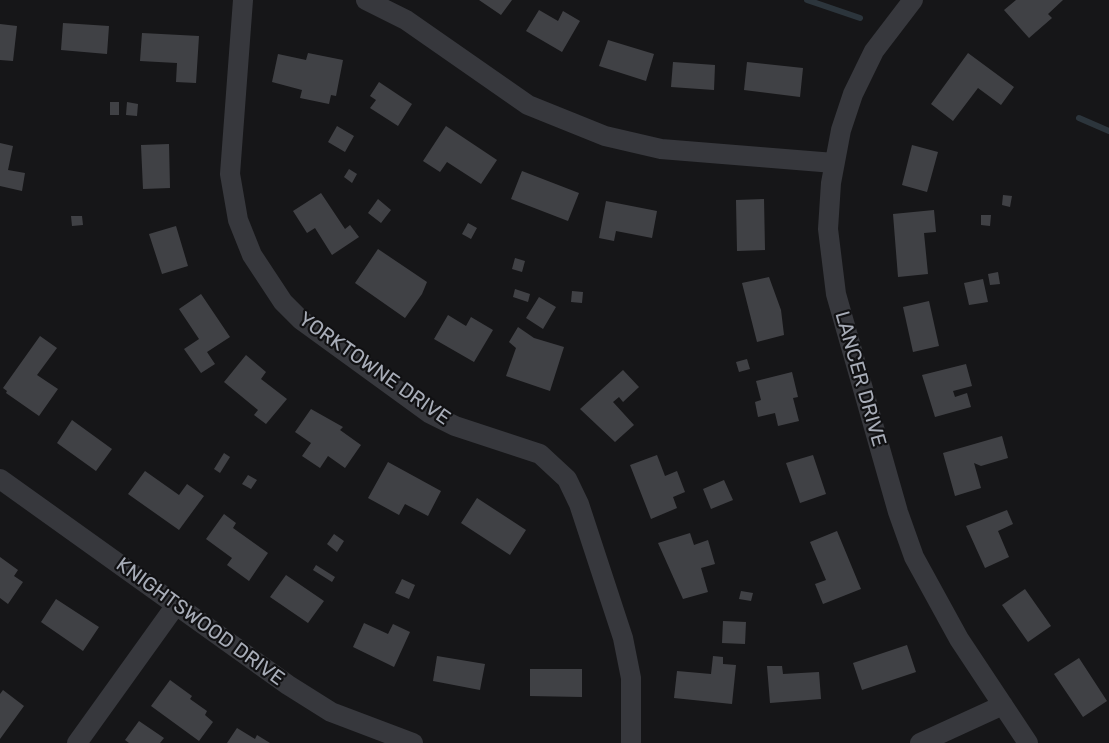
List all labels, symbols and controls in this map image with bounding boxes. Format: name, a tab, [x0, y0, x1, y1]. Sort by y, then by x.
street label: YORKTOWNE DRIVE	[293, 308, 455, 430]
street label: LANCER DRIVE	[829, 309, 891, 449]
street label: KNIGHTSWOOD DRIVE	[111, 553, 289, 691]

